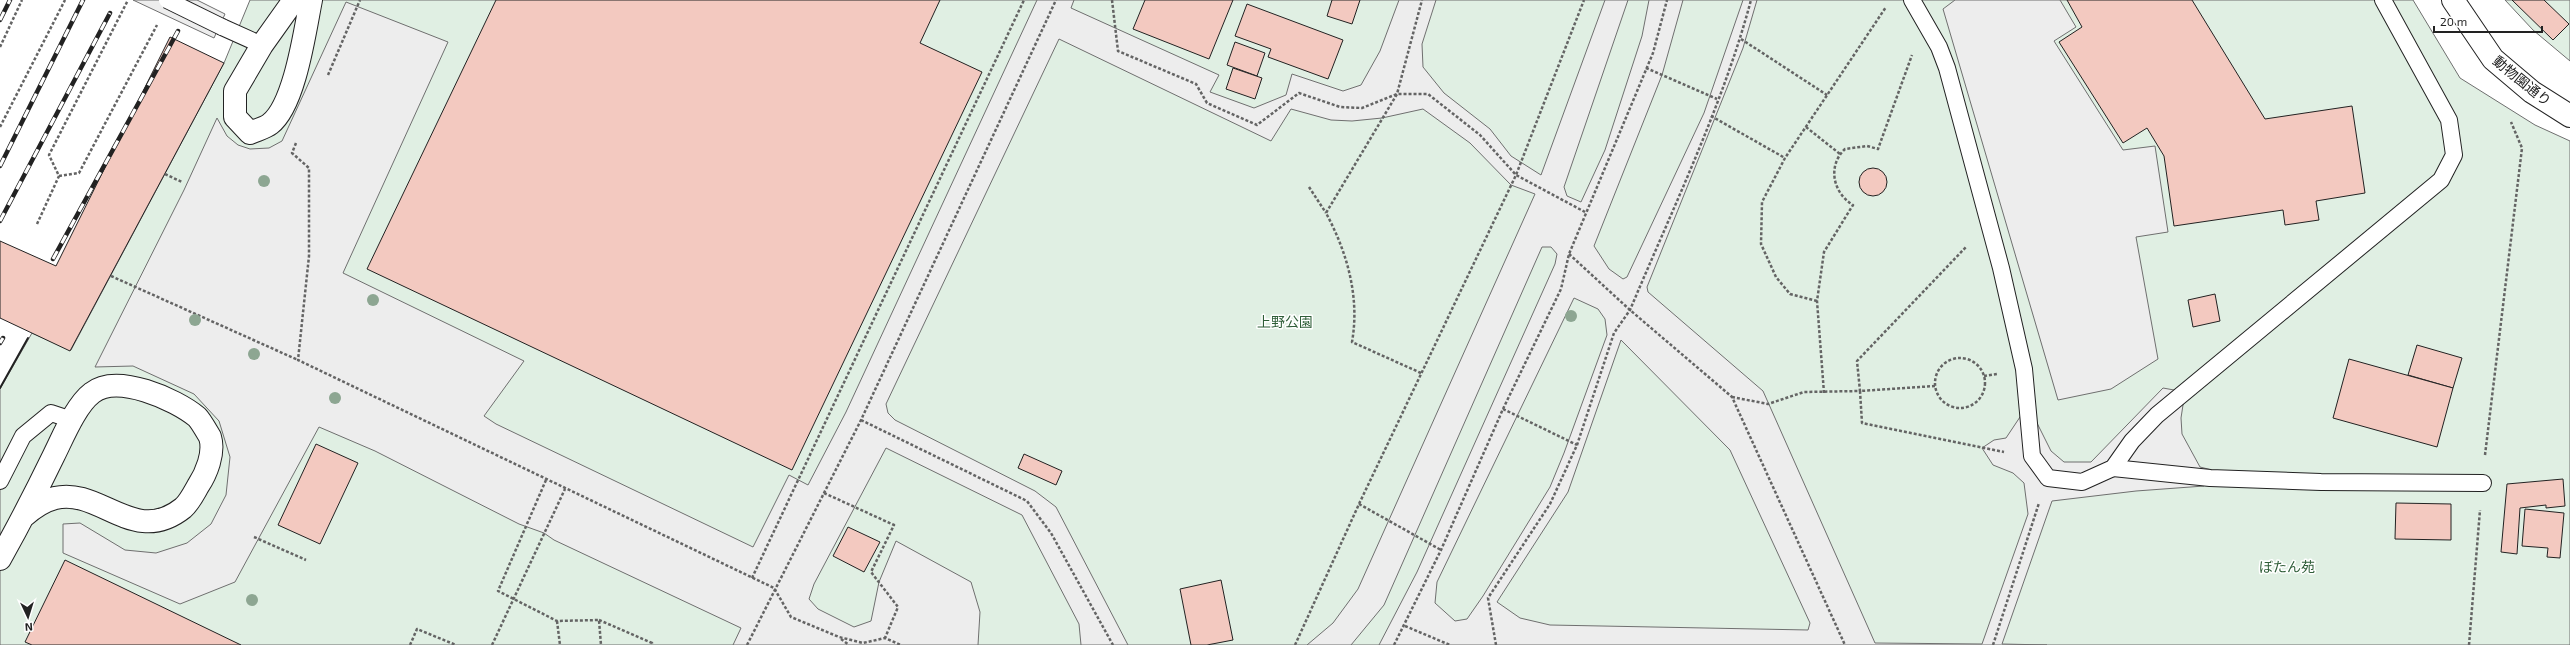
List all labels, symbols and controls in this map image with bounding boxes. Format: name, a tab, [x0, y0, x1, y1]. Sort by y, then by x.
scale bar	[2434, 8, 2542, 34]
text: 20 m	[2440, 14, 2467, 28]
street label: 動物園通り	[2490, 52, 2555, 109]
park label: 上野公園	[1257, 313, 1313, 330]
park label: ぼたん苑	[2259, 558, 2315, 575]
north arrow	[8, 597, 48, 637]
text: N	[24, 621, 33, 634]

